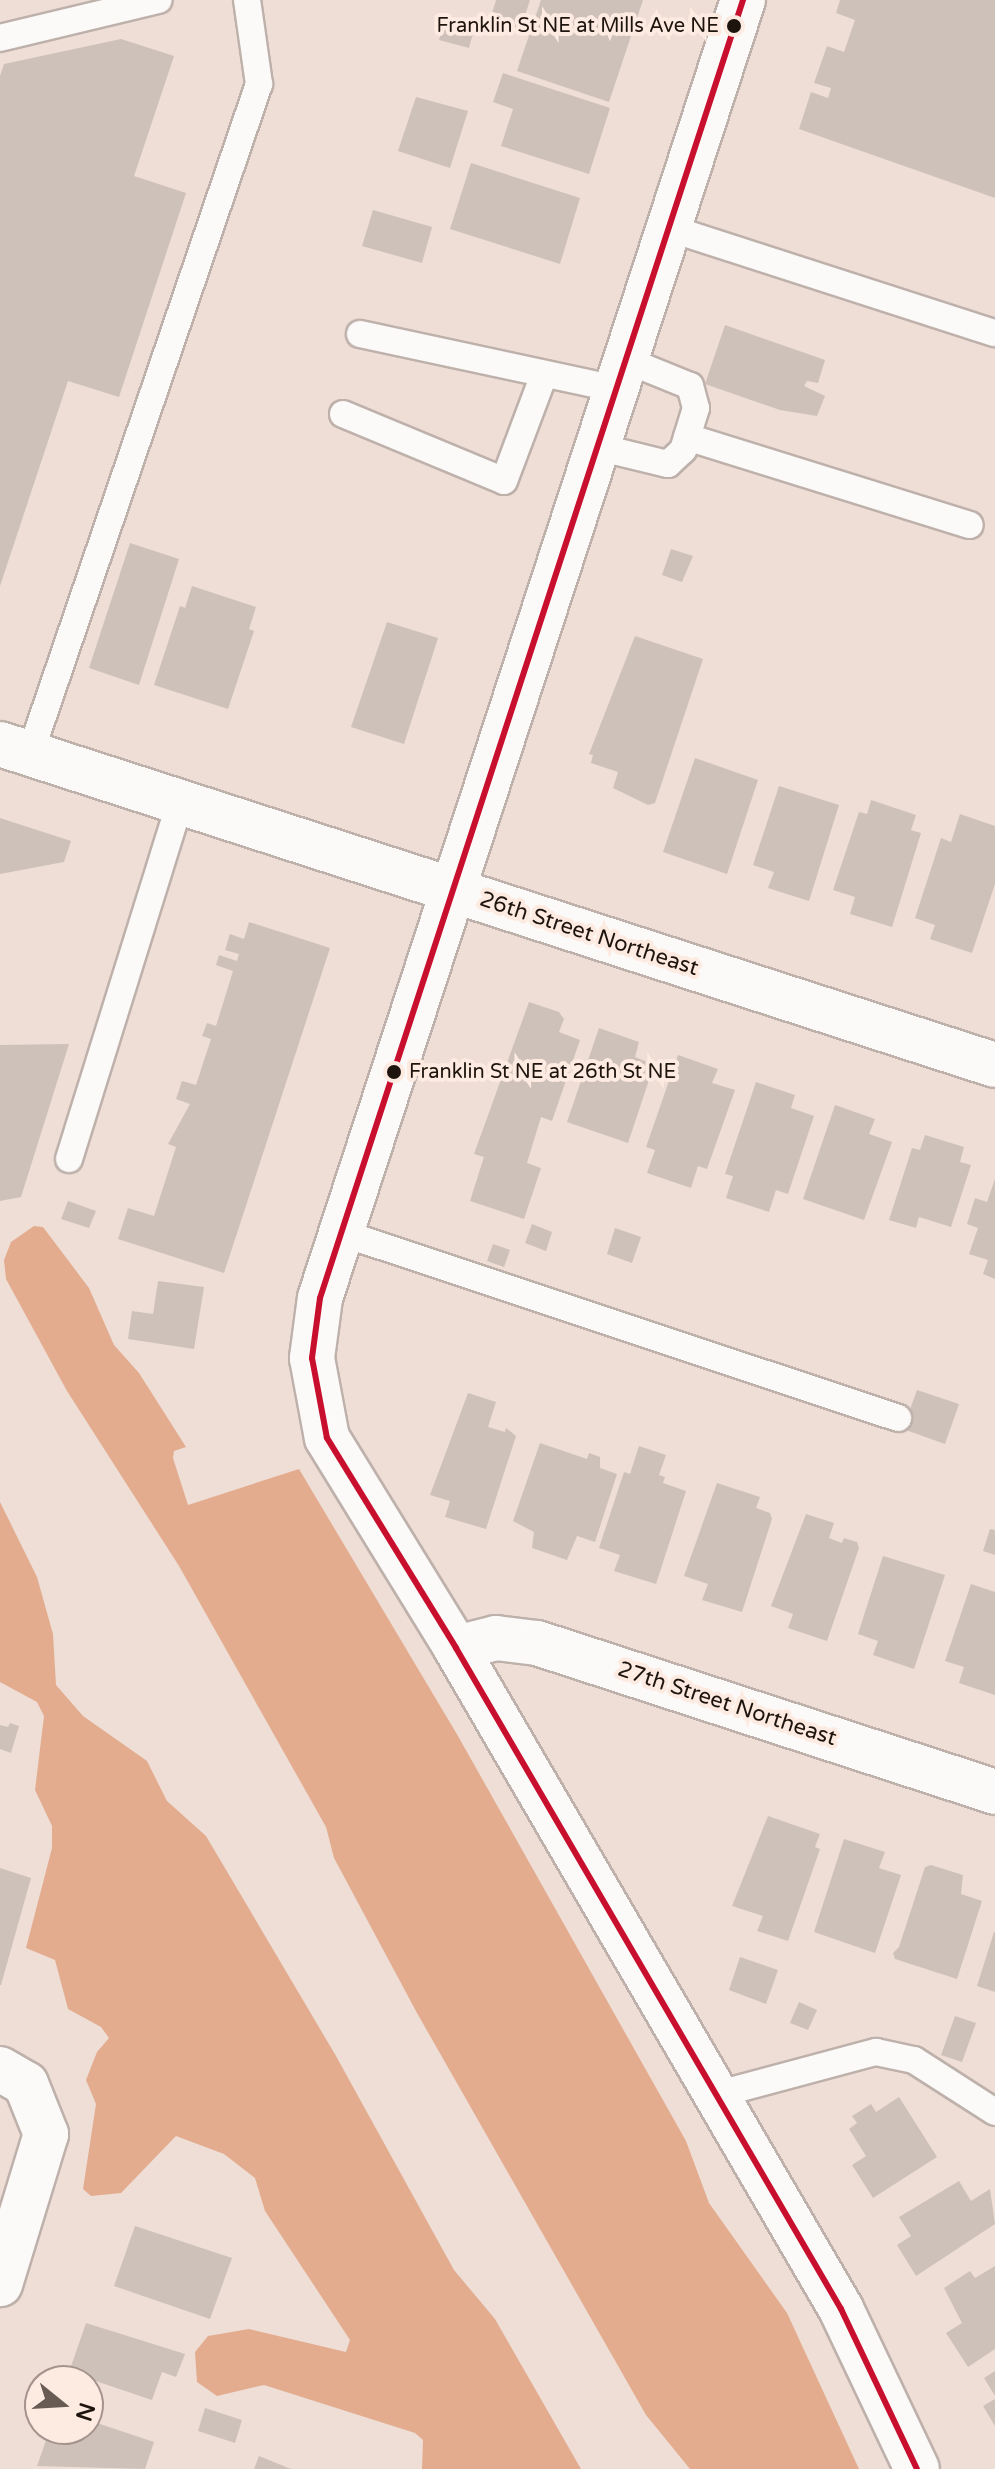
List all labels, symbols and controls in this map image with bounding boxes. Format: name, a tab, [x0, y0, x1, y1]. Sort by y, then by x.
place label: Franklin St NE at Mills Ave NE	[437, 14, 719, 38]
marker: Franklin St NE at Mills Ave NE	[726, 18, 742, 34]
street label: 26th Street Northeast	[476, 886, 702, 982]
place label: Franklin St NE at 26th St NE	[409, 1060, 676, 1084]
marker: Franklin St NE at 26th St NE	[386, 1064, 402, 1080]
street label: 27th Street Northeast	[614, 1656, 840, 1752]
north arrow	[24, 2365, 104, 2445]
text: N	[70, 2399, 100, 2424]

